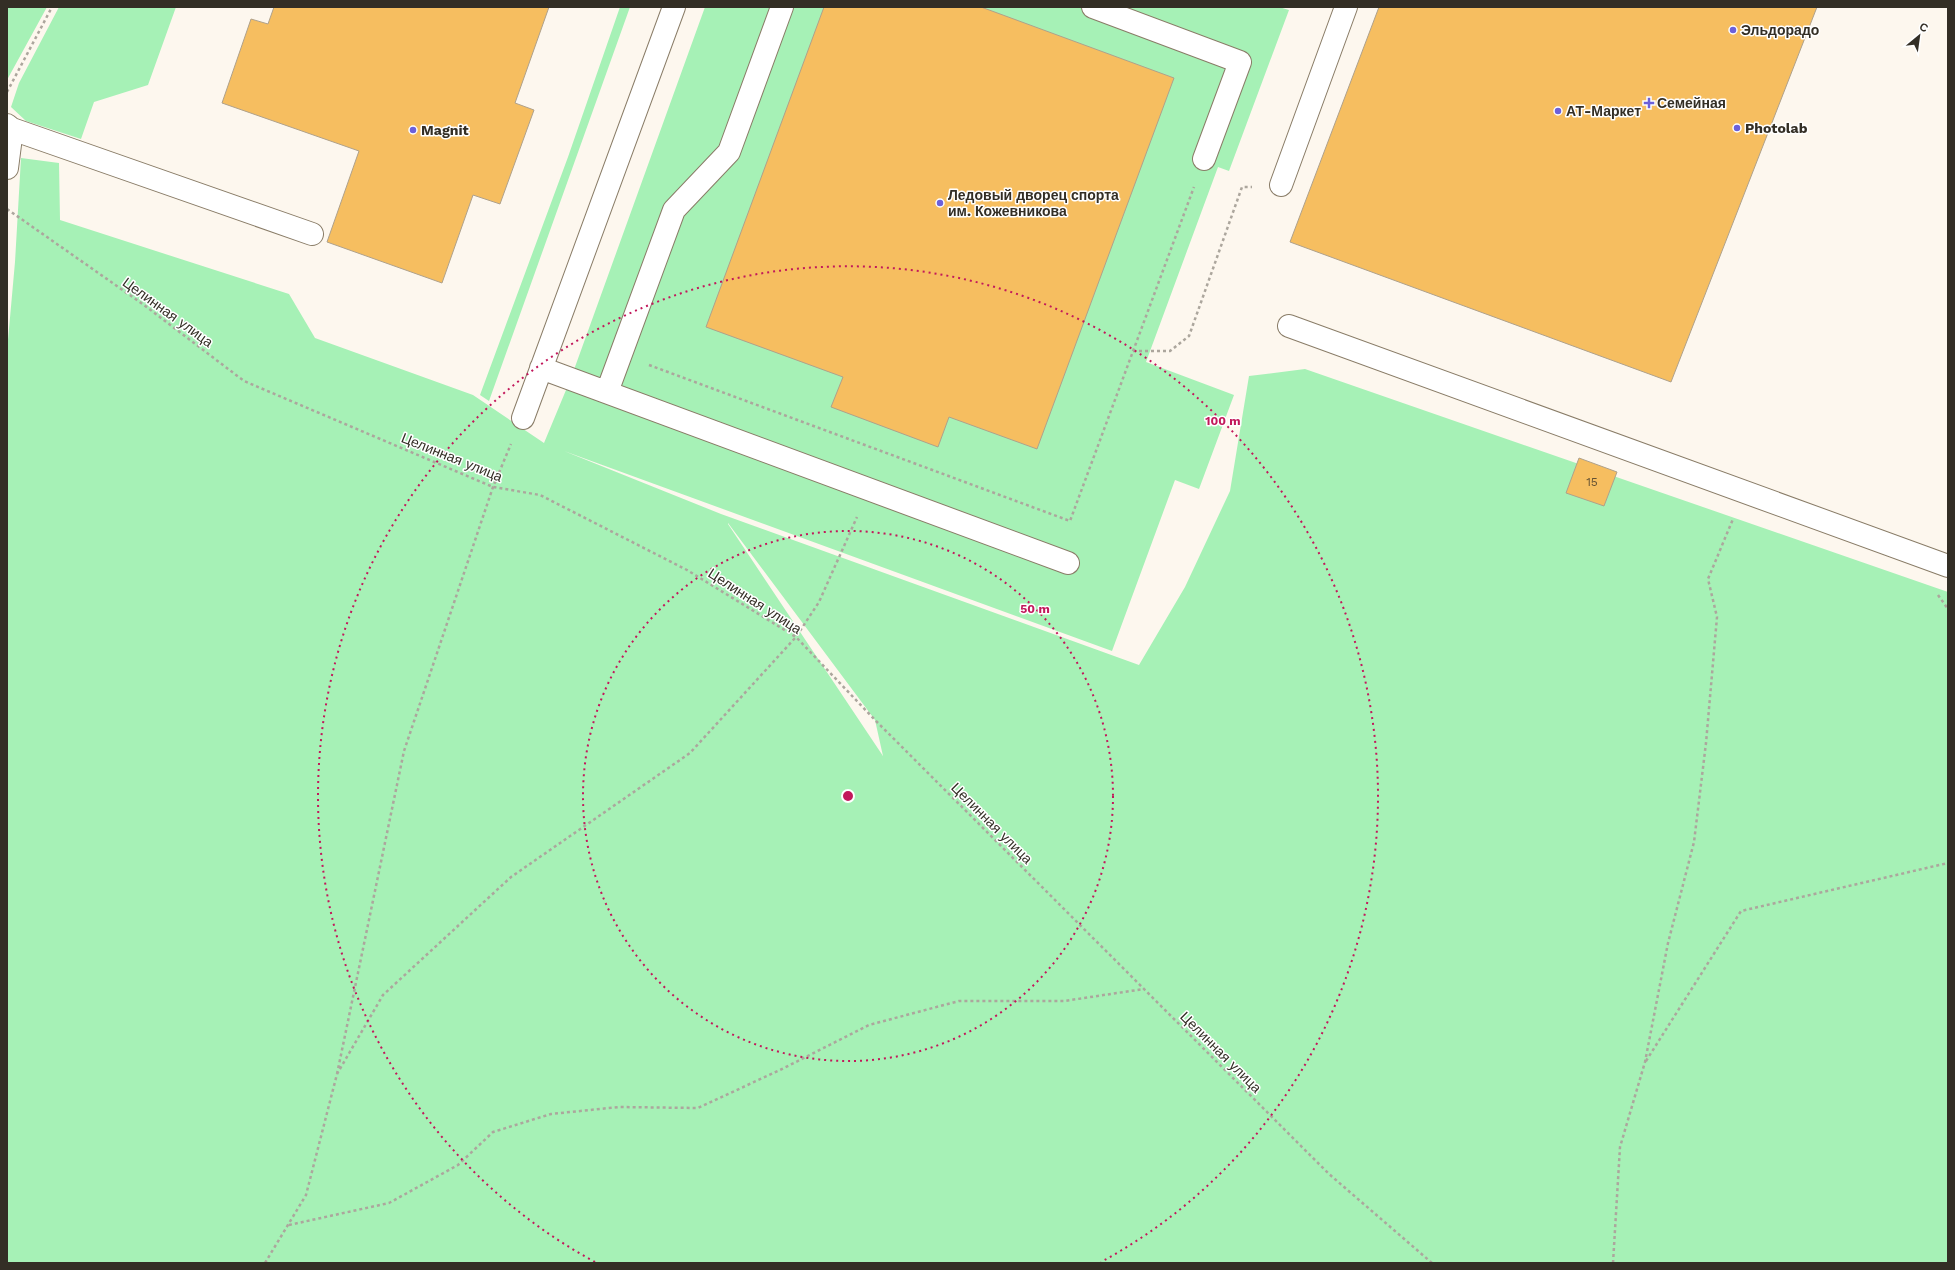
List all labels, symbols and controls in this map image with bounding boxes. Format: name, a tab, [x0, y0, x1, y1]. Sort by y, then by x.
north arrow	[1899, 16, 1939, 56]
text: С	[1917, 20, 1930, 35]
place label: Эльдорадо	[1741, 22, 1819, 38]
marker: Эльдорадо	[1728, 25, 1738, 35]
place label: Семейная	[1657, 95, 1726, 111]
marker: Семейная	[1644, 98, 1654, 108]
place label: АТ-Маркет	[1566, 103, 1641, 119]
marker: АТ-Маркет	[1553, 106, 1563, 116]
place label: Photolab	[1745, 120, 1808, 136]
place label: Magnit	[421, 122, 469, 138]
marker: Photolab	[1732, 123, 1742, 133]
marker: Magnit	[408, 125, 418, 135]
place label: Ледовый дворец спорта им. Кожевникова	[948, 187, 1119, 219]
marker: Ледовый дворец спорта им. Кожевникова	[935, 198, 945, 208]
street label: Целинная улица	[120, 274, 216, 350]
text: 100 m	[1205, 414, 1241, 428]
street label: Целинная улица	[399, 429, 505, 485]
house number: 15	[1586, 475, 1598, 489]
street label: Целинная улица	[705, 565, 805, 637]
text: 50 m	[1020, 602, 1050, 616]
street label: Целинная улица	[948, 779, 1036, 867]
centre of rings	[841, 789, 855, 803]
street label: Целинная улица	[1177, 1008, 1265, 1096]

